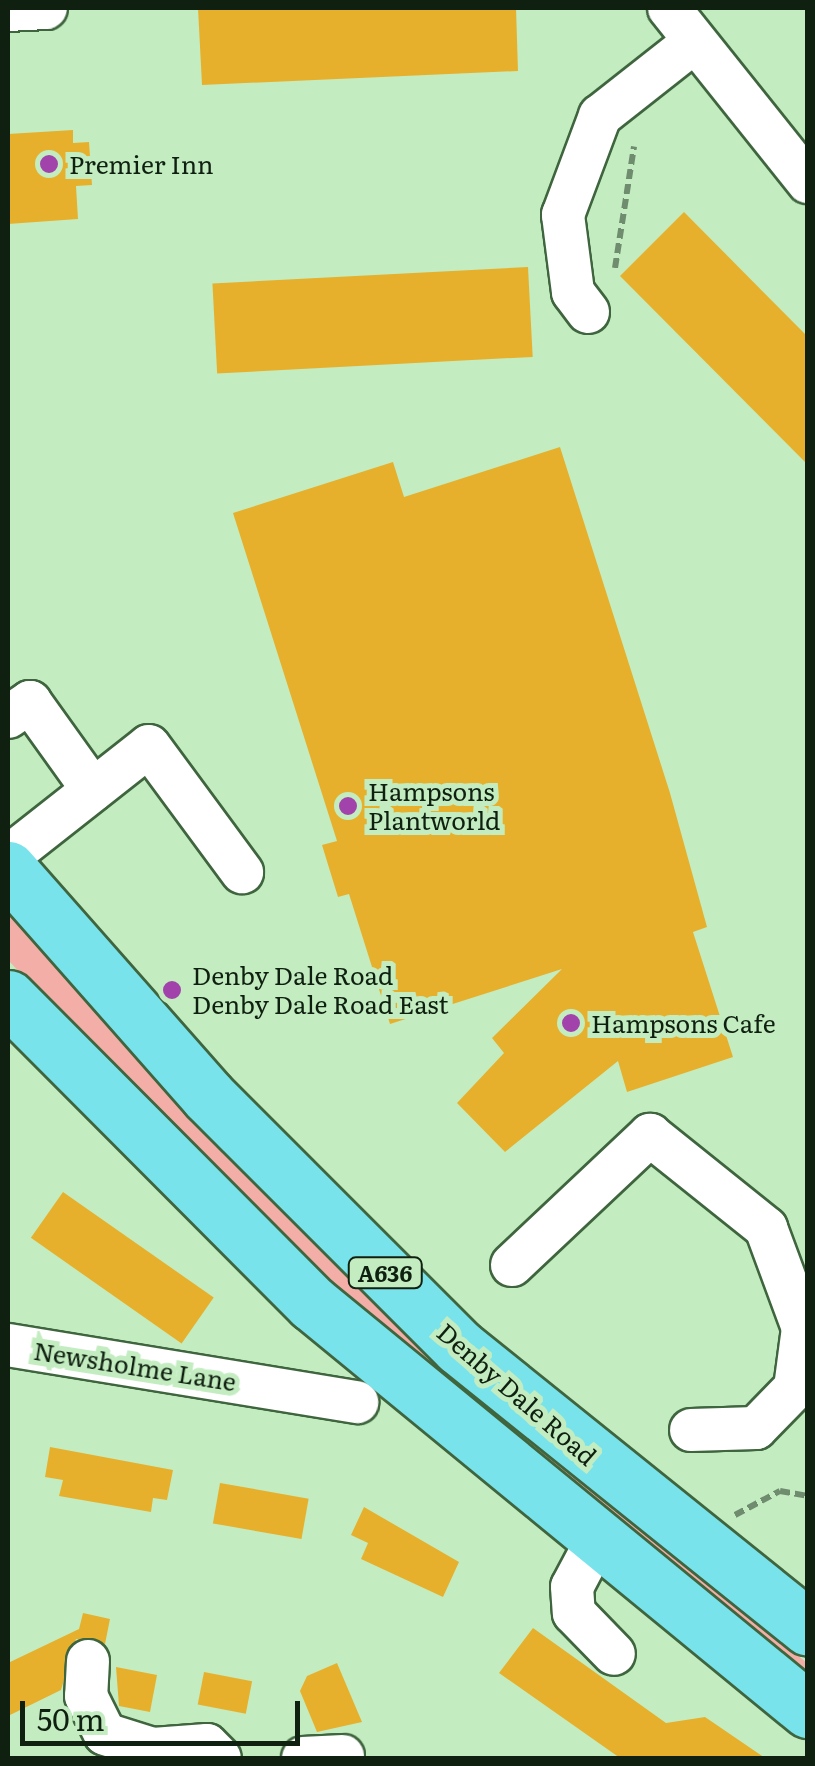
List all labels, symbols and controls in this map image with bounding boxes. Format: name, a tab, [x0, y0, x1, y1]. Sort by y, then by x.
place label: Premier Inn	[69, 149, 214, 179]
marker: Premier Inn	[38, 153, 60, 175]
place label: Hampsons Plantworld	[368, 777, 500, 836]
marker: Hampsons Plantworld	[337, 795, 359, 817]
place label: Denby Dale Road Denby Dale Road East	[192, 961, 448, 1020]
marker: Denby Dale Road Denby Dale Road East	[161, 979, 183, 1001]
place label: Hampsons Cafe	[591, 1008, 776, 1038]
marker: Hampsons Cafe	[560, 1012, 582, 1034]
road number: A636	[348, 1256, 422, 1290]
street label: Denby Dale Road	[431, 1317, 603, 1471]
street label: Newsholme Lane	[32, 1335, 238, 1397]
scale bar	[25, 1681, 305, 1743]
text: 50 m	[37, 1696, 105, 1740]

